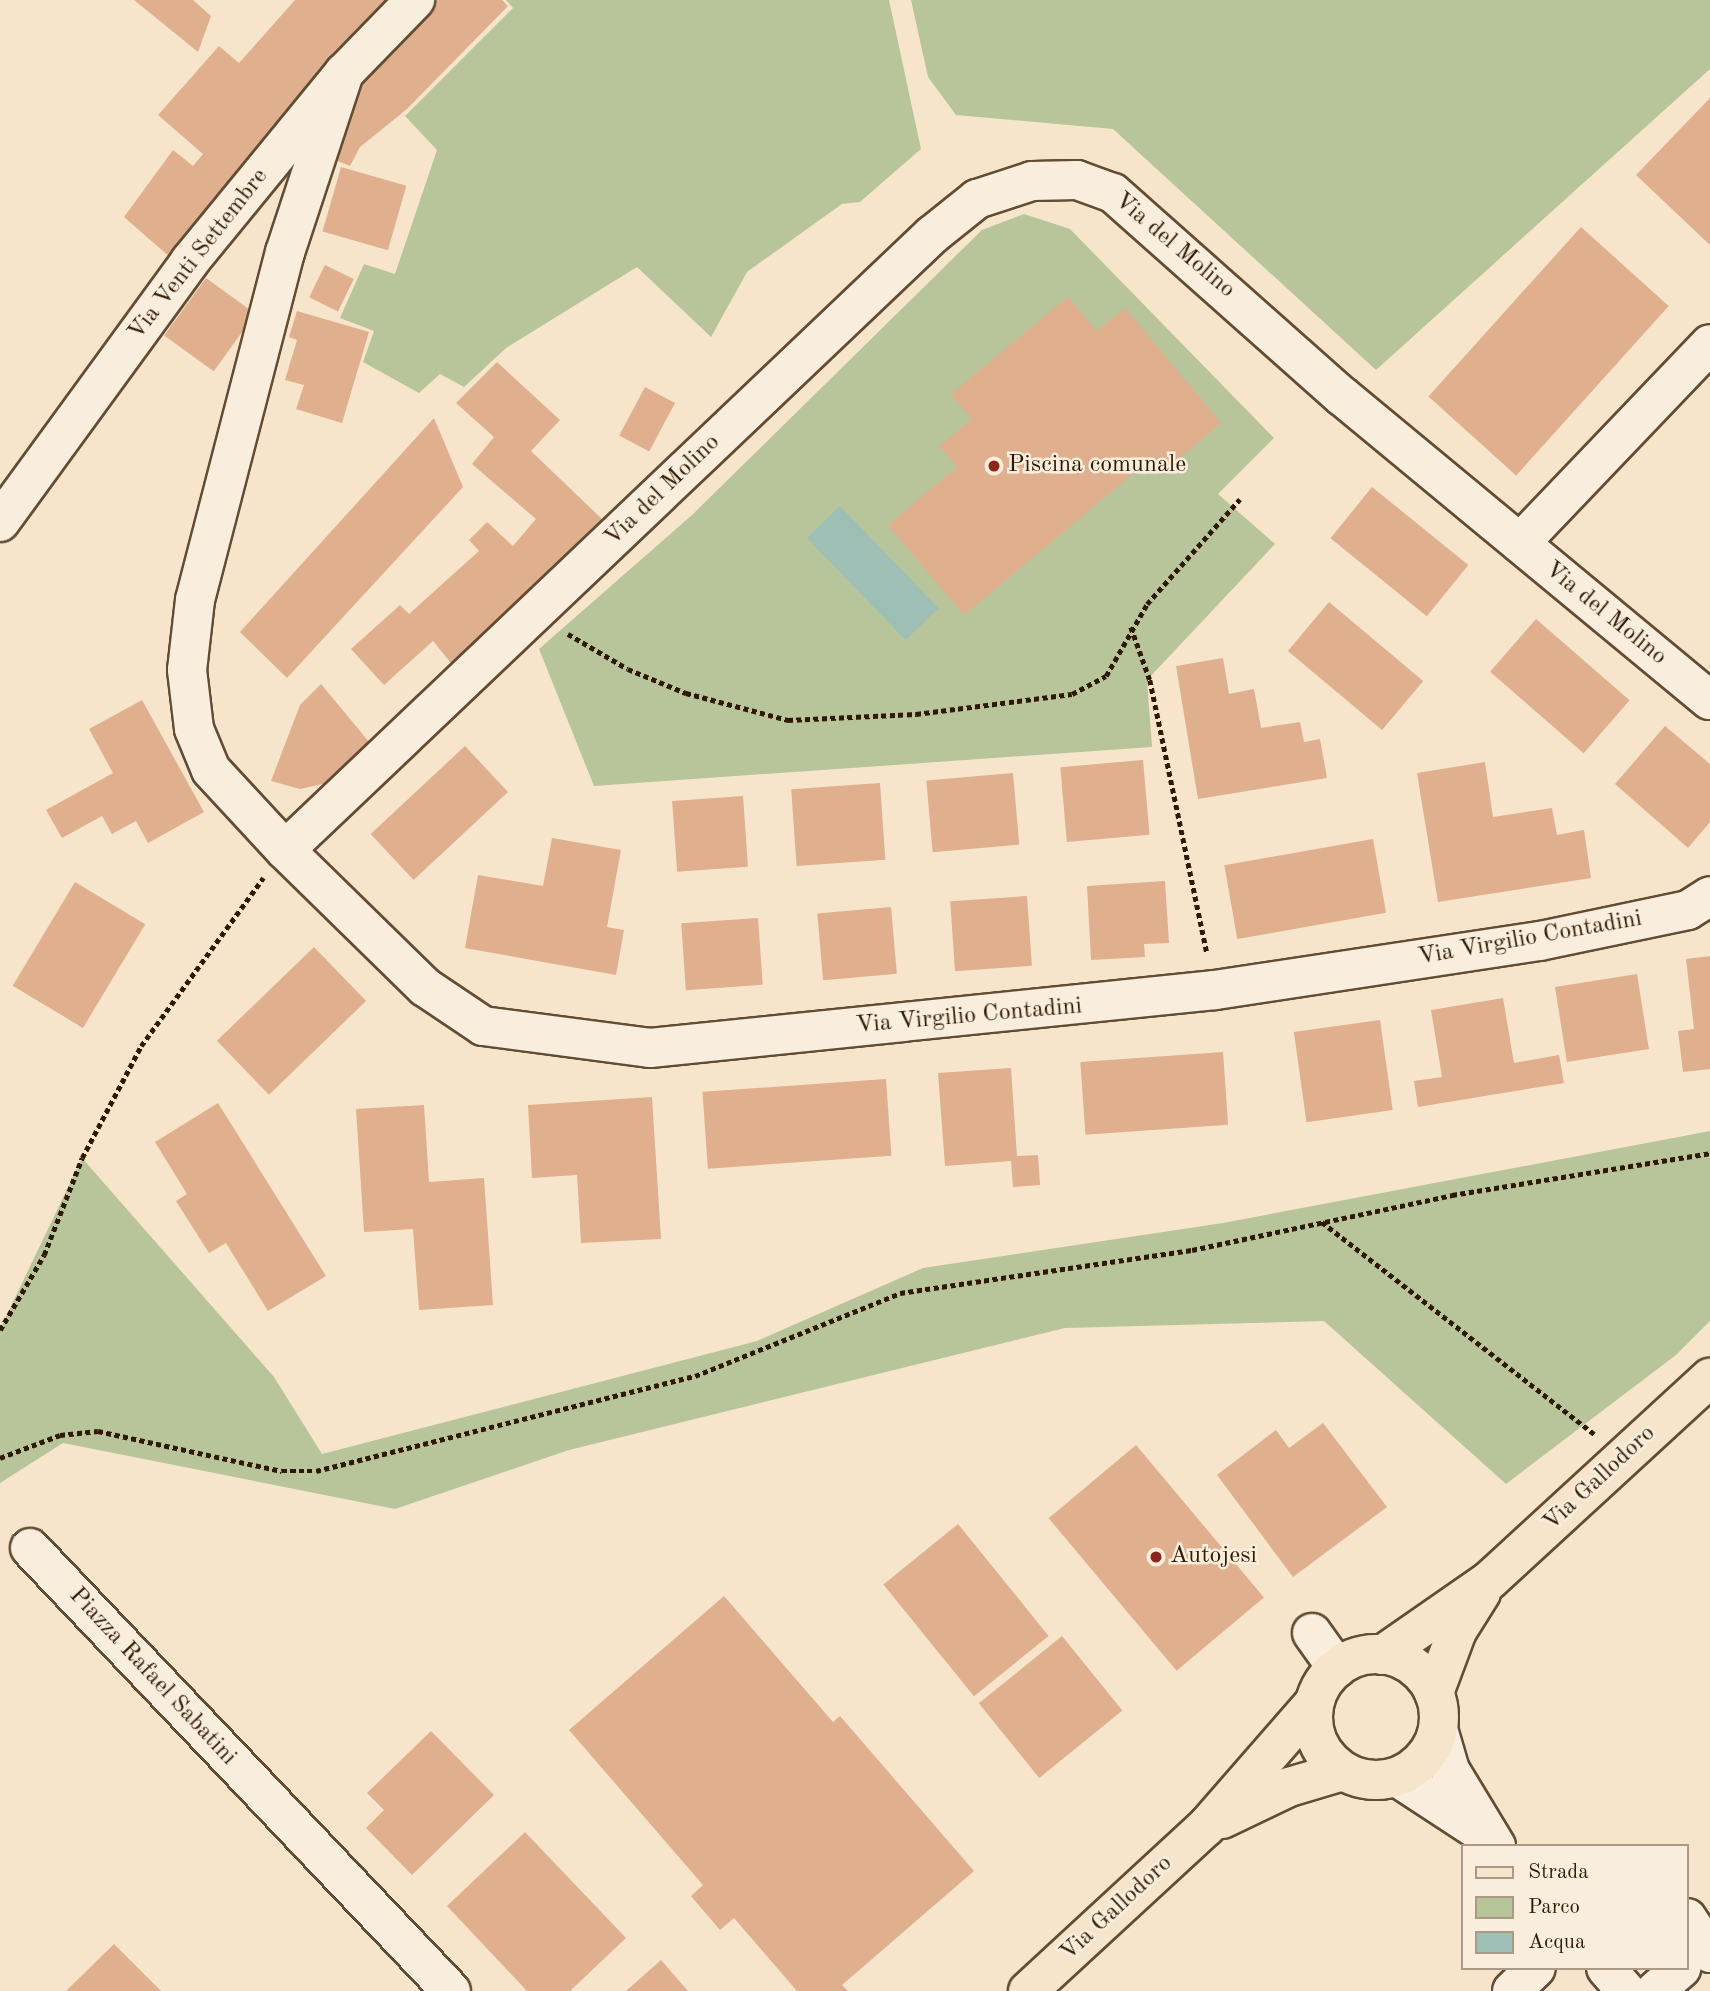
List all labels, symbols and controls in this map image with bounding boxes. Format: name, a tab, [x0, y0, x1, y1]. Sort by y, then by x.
street label: Via Venti Settembre	[123, 163, 275, 347]
street label: Via del Molino	[1108, 187, 1240, 305]
street label: Via del Molino	[599, 429, 727, 553]
place label: Piscina comunale	[1008, 452, 1186, 480]
marker: Piscina comunale	[986, 458, 1002, 474]
street label: Via del Molino	[1538, 556, 1672, 672]
street label: Via Virgilio Contadini	[1416, 905, 1644, 973]
street label: Via Virgilio Contadini	[855, 993, 1083, 1041]
street label: Via Gallodoro	[1538, 1420, 1662, 1538]
place label: Autojesi	[1170, 1543, 1257, 1571]
marker: Autojesi	[1148, 1549, 1164, 1565]
street label: Piazza Rafael Sabatini	[62, 1582, 242, 1772]
legend	[1462, 1844, 1689, 1970]
street label: Via Gallodoro	[1055, 1850, 1179, 1968]
text: Strada	[1528, 1862, 1589, 1883]
text: Parco	[1528, 1897, 1580, 1918]
text: Acqua	[1528, 1932, 1585, 1953]

